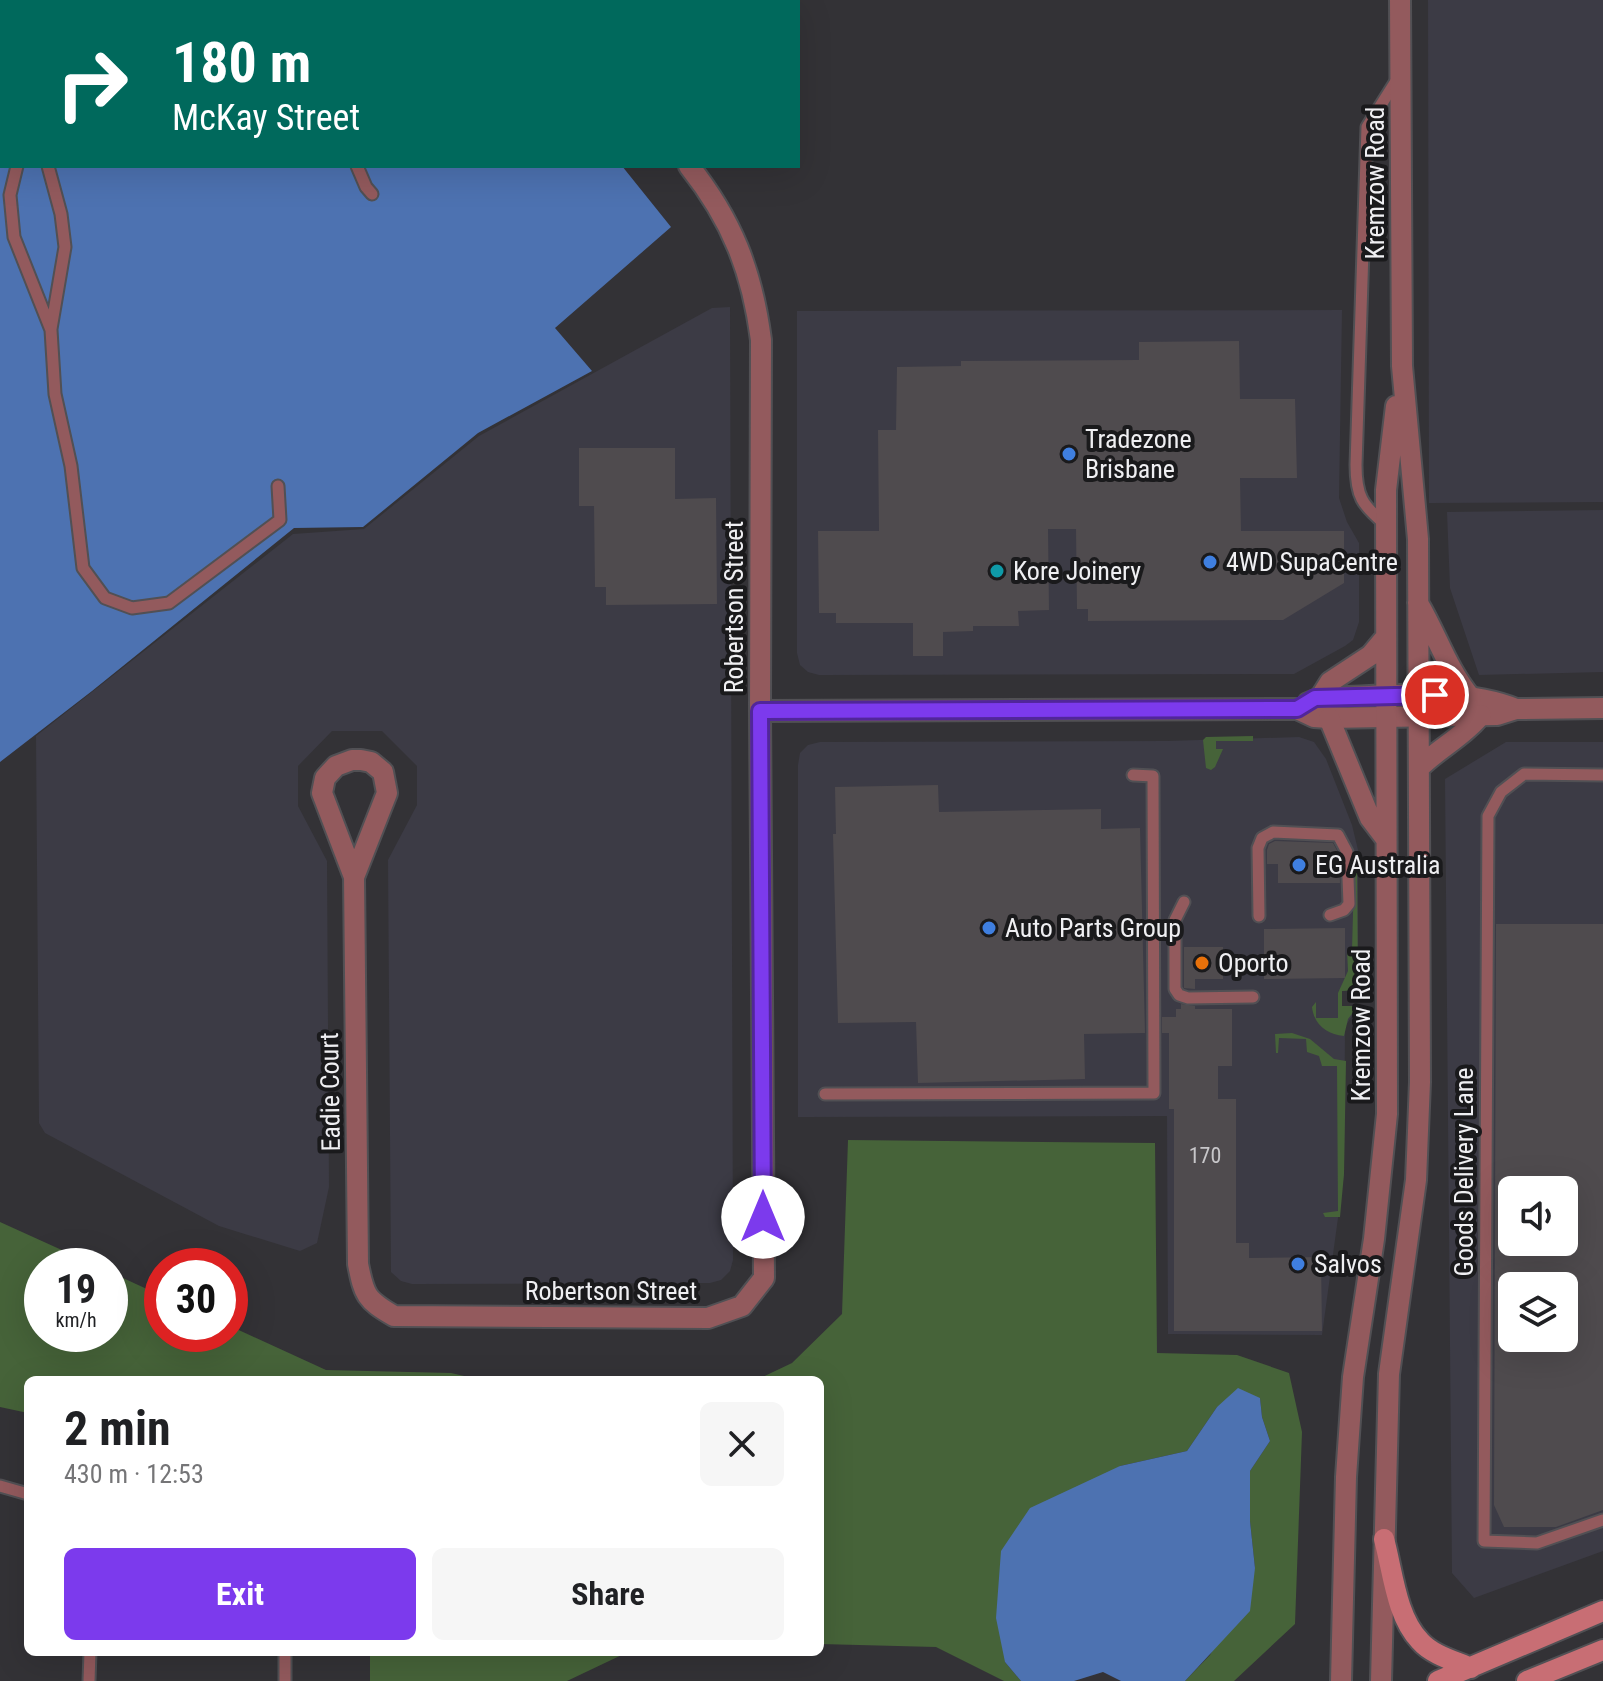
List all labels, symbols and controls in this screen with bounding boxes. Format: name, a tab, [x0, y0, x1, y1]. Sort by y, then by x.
text: 180 m	[172, 30, 311, 96]
icon: right	[40, 32, 144, 136]
text: McKay Street	[172, 97, 360, 139]
street label: Kremzow Road	[1360, 107, 1390, 259]
place label: Tradezone Brisbane	[1085, 424, 1192, 484]
marker: Tradezone Brisbane	[1060, 445, 1078, 463]
street label: Robertson Street	[719, 521, 749, 693]
place label: 4WD SupaCentre	[1226, 547, 1398, 577]
marker: 4WD SupaCentre	[1201, 553, 1219, 571]
place label: Kore Joinery	[1013, 556, 1141, 586]
marker: Kore Joinery	[988, 562, 1006, 580]
pin	[1401, 661, 1469, 729]
icon: arrive	[1413, 673, 1457, 717]
place label: EG Australia	[1315, 850, 1440, 880]
marker: EG Australia	[1290, 856, 1308, 874]
place label: Auto Parts Group	[1005, 913, 1181, 943]
marker: Auto Parts Group	[980, 919, 998, 937]
place label: Oporto	[1218, 948, 1289, 978]
street label: Kremzow Road	[1346, 949, 1376, 1101]
marker: Oporto	[1193, 954, 1211, 972]
street label: Eadie Court	[314, 1032, 346, 1152]
street label: Goods Delivery Lane	[1449, 1068, 1479, 1276]
house number: 170	[1189, 1143, 1221, 1168]
position arrow	[721, 1175, 805, 1259]
map controls	[1498, 1176, 1578, 1352]
button: sound	[1498, 1176, 1578, 1256]
speed limit sign: 30	[144, 1248, 248, 1352]
place label: Salvos	[1314, 1249, 1382, 1279]
marker: Salvos	[1289, 1255, 1307, 1273]
text: 19	[56, 1266, 96, 1313]
button: layers	[1498, 1272, 1578, 1352]
street label: Robertson Street	[525, 1276, 697, 1306]
text: km/h	[55, 1308, 97, 1332]
text: 2 min	[64, 1400, 171, 1457]
button: close	[700, 1402, 784, 1486]
text: 430 m · 12:53	[64, 1459, 204, 1489]
button: Exit	[64, 1548, 416, 1640]
button: Share	[432, 1548, 784, 1640]

